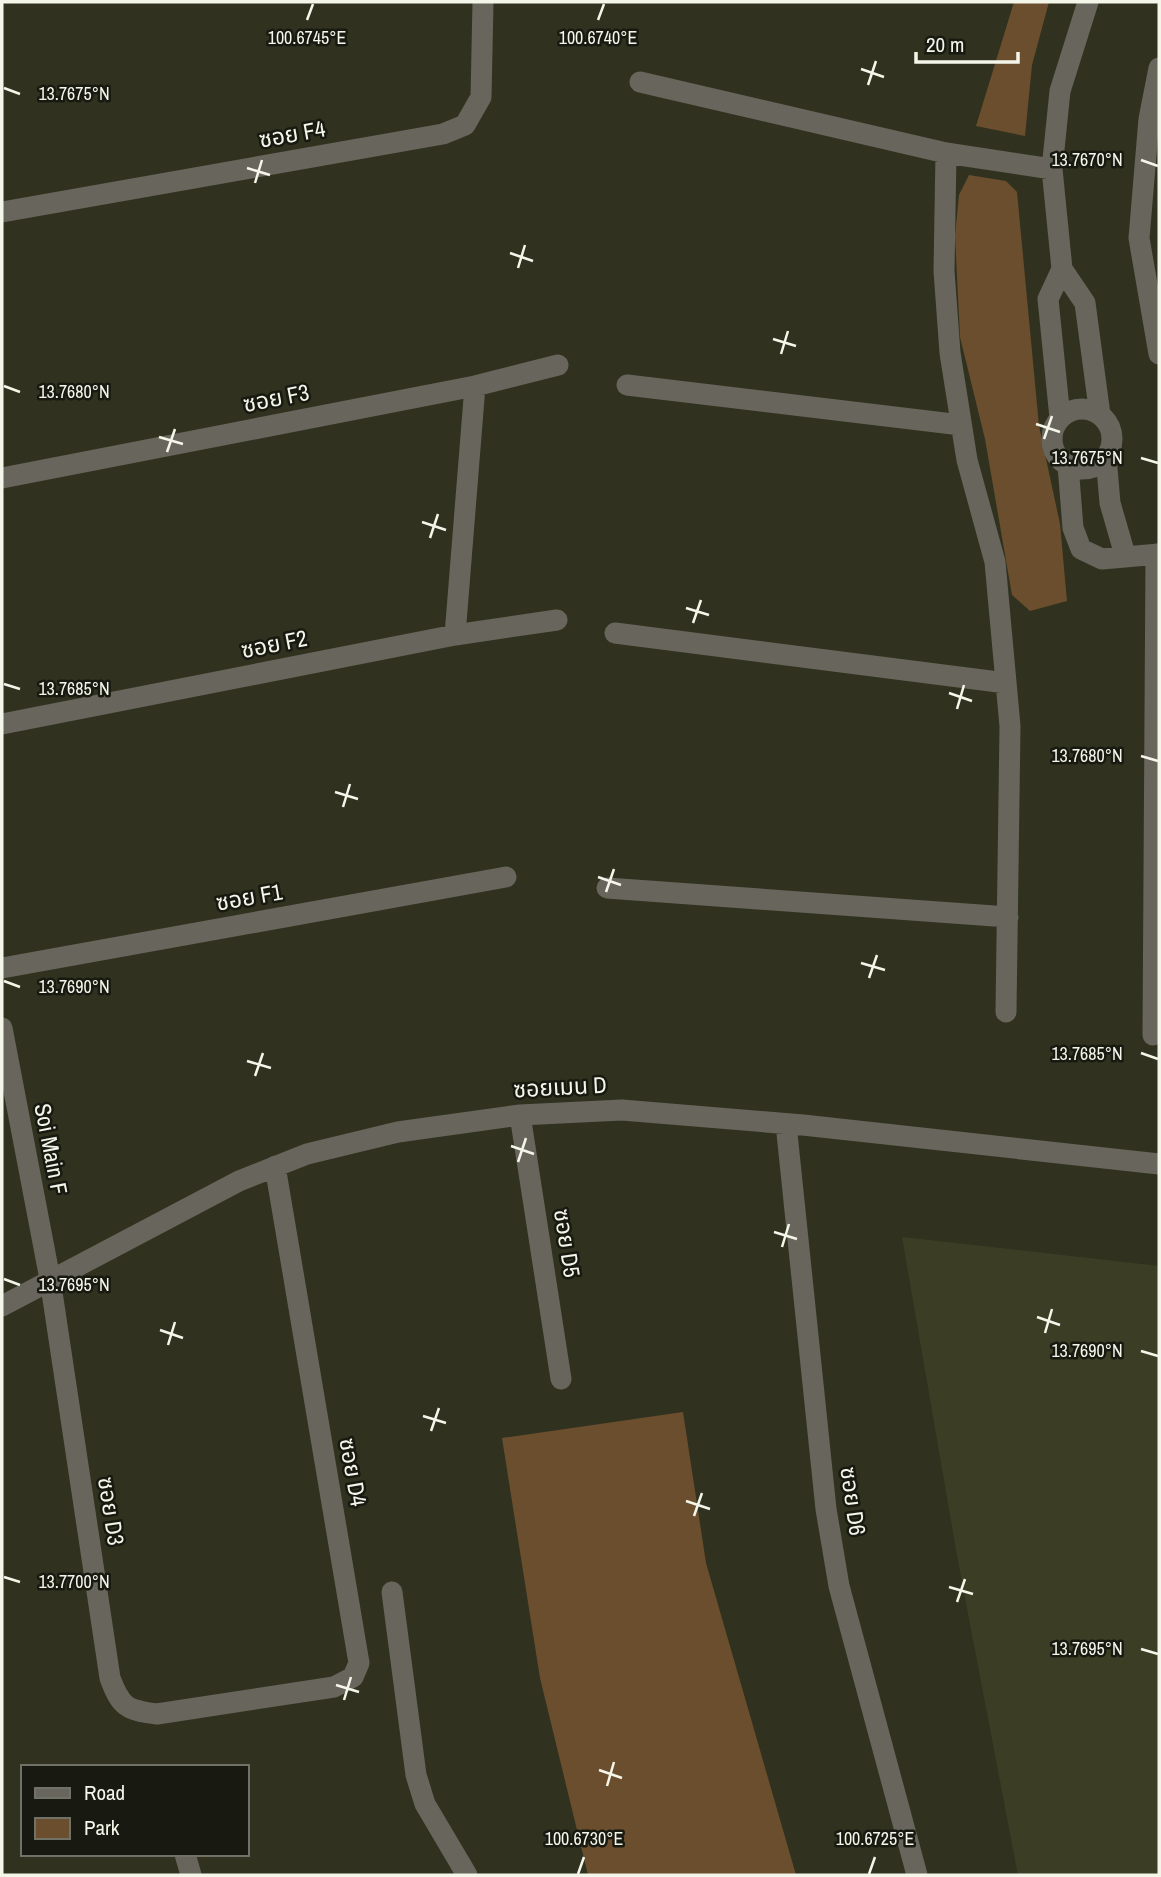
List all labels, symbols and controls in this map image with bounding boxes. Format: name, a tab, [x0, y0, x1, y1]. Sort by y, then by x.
scale bar	[916, 21, 1018, 65]
text: 100.6745°E	[268, 25, 346, 50]
text: 100.6740°E	[559, 25, 637, 50]
text: 20 m	[926, 30, 964, 59]
text: 13.7675°N	[38, 81, 110, 106]
street label: ซอย F4	[256, 112, 328, 155]
text: 13.7670°N	[1051, 147, 1123, 172]
street label: ซอย F3	[240, 376, 312, 419]
text: 13.7680°N	[38, 379, 110, 404]
text: 13.7675°N	[1051, 445, 1123, 470]
street label: ซอย F2	[238, 622, 310, 665]
text: 13.7685°N	[38, 676, 110, 701]
text: 13.7680°N	[1051, 743, 1123, 768]
street label: ซอย F1	[213, 875, 285, 918]
text: 13.7690°N	[38, 974, 110, 999]
text: 13.7685°N	[1051, 1041, 1123, 1066]
street label: ซอยเมน D	[512, 1069, 607, 1104]
street label: Soi Main F	[27, 1101, 76, 1197]
street label: ซอย D5	[547, 1206, 588, 1279]
text: 13.7695°N	[38, 1272, 110, 1297]
text: 13.7690°N	[1051, 1338, 1123, 1363]
street label: ซอย D4	[332, 1435, 375, 1509]
street label: ซอย D6	[833, 1465, 874, 1537]
street label: ซอย D3	[91, 1474, 132, 1547]
text: 13.7700°N	[38, 1569, 110, 1594]
text: 13.7695°N	[1051, 1636, 1123, 1661]
legend	[21, 1765, 248, 1856]
text: Road	[84, 1778, 125, 1807]
text: Park	[84, 1813, 120, 1842]
text: 100.6730°E	[545, 1826, 623, 1851]
text: 100.6725°E	[836, 1826, 914, 1851]

